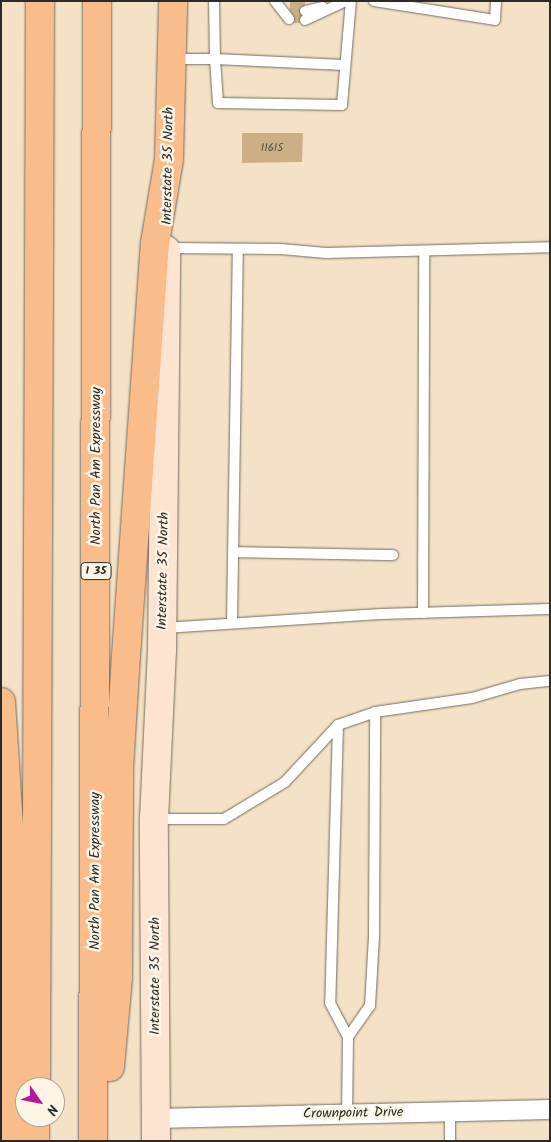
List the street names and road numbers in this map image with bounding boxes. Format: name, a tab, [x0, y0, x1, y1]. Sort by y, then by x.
street label: Interstate 35 North	[159, 107, 177, 225]
street label: North Pan Am Expressway	[88, 387, 104, 545]
street label: Interstate 35 North	[154, 512, 172, 630]
road number: I 35	[80, 562, 112, 580]
street label: North Pan Am Expressway	[87, 792, 103, 950]
street label: Interstate 35 North	[147, 917, 163, 1035]
street label: Crownpoint Drive	[303, 1104, 403, 1122]

